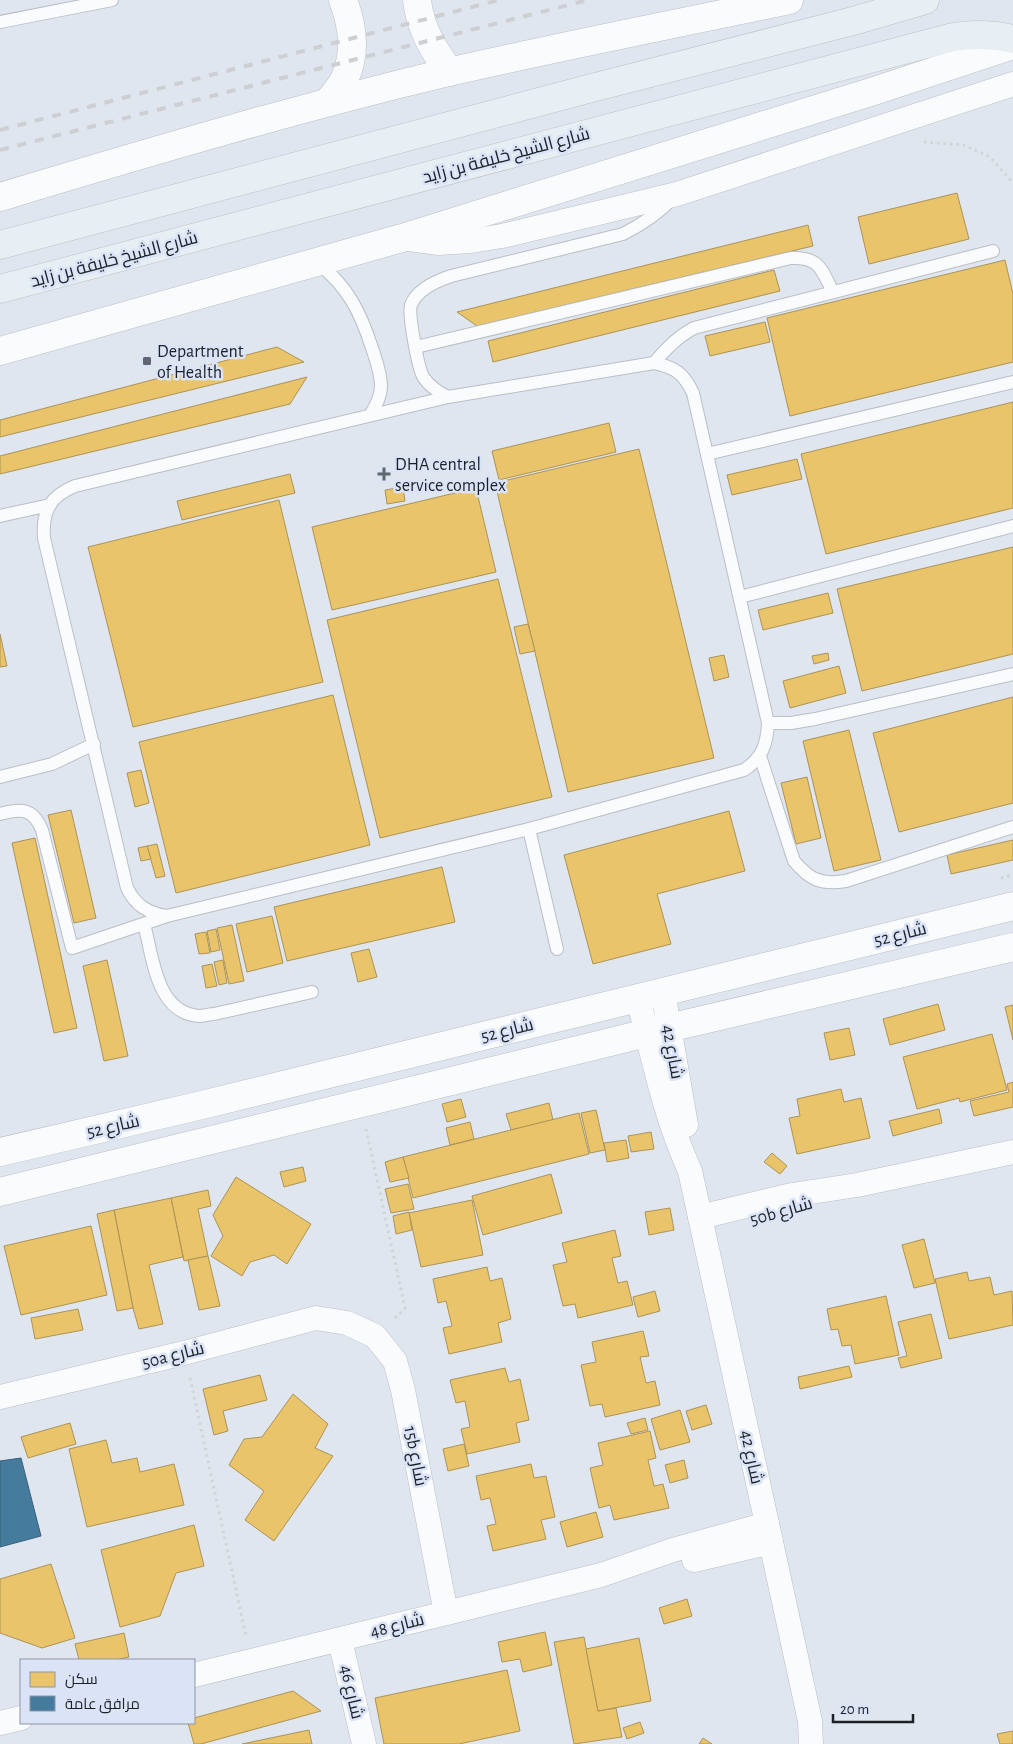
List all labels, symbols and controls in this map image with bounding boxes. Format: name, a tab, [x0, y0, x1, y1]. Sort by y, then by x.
street label: شارع الشيخ خليفة بن زايد	[420, 124, 593, 189]
street label: شارع الشيخ خليفة بن زايد	[28, 228, 201, 293]
place label: Department of Health	[157, 343, 244, 382]
marker: Department of Health	[141, 355, 153, 367]
place label: DHA central service complex	[395, 456, 506, 495]
marker: DHA central service complex	[377, 467, 391, 481]
street label: شارع 52	[872, 919, 929, 952]
street label: شارع 52	[479, 1015, 536, 1048]
street label: شارع 42	[656, 1024, 687, 1081]
street label: شارع 52	[85, 1111, 142, 1144]
street label: 50b شارع	[748, 1194, 815, 1231]
street label: 50a شارع	[140, 1339, 207, 1374]
street label: 15b شارع	[398, 1424, 431, 1488]
street label: شارع 42	[735, 1428, 766, 1486]
street label: شارع 48	[368, 1610, 427, 1643]
legend	[20, 1659, 195, 1724]
street label: شارع 46	[334, 1663, 367, 1721]
text: سكن	[65, 1672, 98, 1689]
scale bar	[833, 1692, 913, 1724]
text: مرافق عامة	[65, 1697, 140, 1714]
text: 20 m	[840, 1702, 869, 1717]

